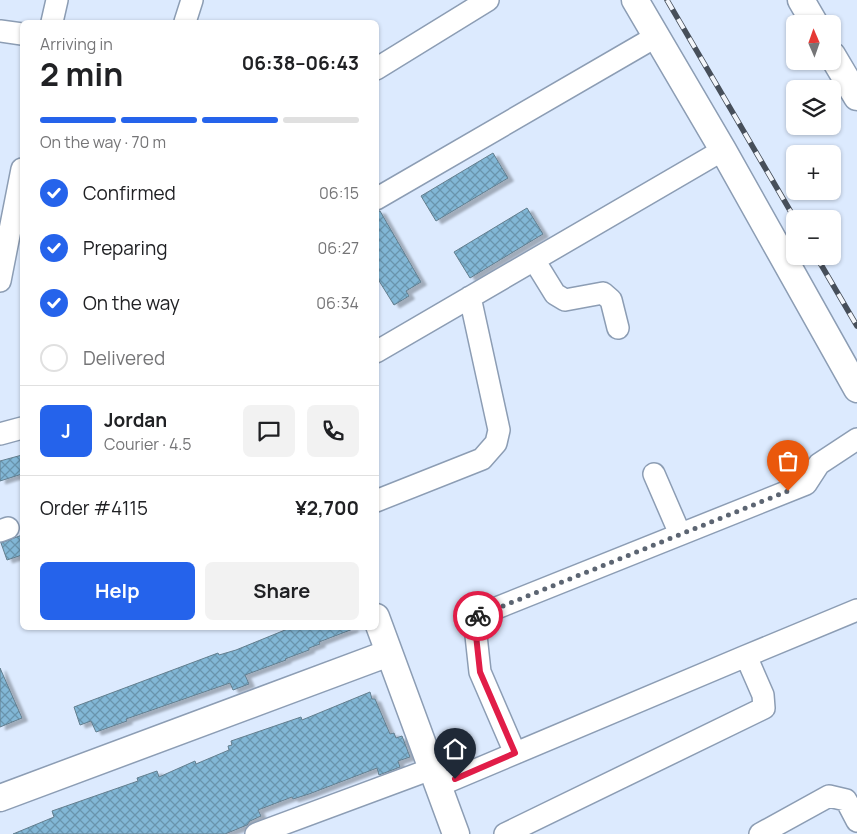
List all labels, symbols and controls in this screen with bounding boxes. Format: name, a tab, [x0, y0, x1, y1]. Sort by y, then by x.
north arrow	[786, 15, 841, 70]
map controls	[786, 15, 841, 265]
text: Arriving in	[40, 33, 113, 55]
text: 06:38–06:43	[242, 50, 359, 76]
text: 2 min	[40, 52, 123, 96]
button: layers	[786, 80, 841, 135]
text: On the way · 70 m	[40, 131, 166, 153]
button: +	[786, 145, 841, 200]
icon: check	[40, 179, 68, 207]
text: Confirmed	[83, 180, 176, 206]
text: 06:15	[319, 182, 359, 204]
button: −	[786, 210, 841, 265]
icon: check	[40, 234, 68, 262]
text: Preparing	[83, 235, 168, 261]
text: 06:27	[317, 237, 359, 259]
icon: check	[40, 289, 68, 317]
text: On the way	[83, 290, 180, 316]
text: 06:34	[316, 292, 359, 314]
text: Delivered	[83, 345, 165, 371]
button: chat	[243, 405, 295, 457]
button: phone	[307, 405, 359, 457]
text: Jordan	[104, 407, 167, 433]
text: J	[61, 418, 71, 444]
text: Courier · 4.5	[104, 433, 191, 455]
pin	[767, 440, 809, 491]
icon: bag	[774, 447, 802, 475]
text: Order #4115	[40, 495, 148, 521]
text: ¥2,700	[295, 495, 359, 521]
button: Help	[40, 562, 195, 620]
button: Share	[205, 562, 359, 620]
courier	[453, 591, 503, 641]
icon: bike	[464, 602, 492, 630]
pin	[434, 728, 476, 779]
icon: home	[441, 735, 469, 763]

